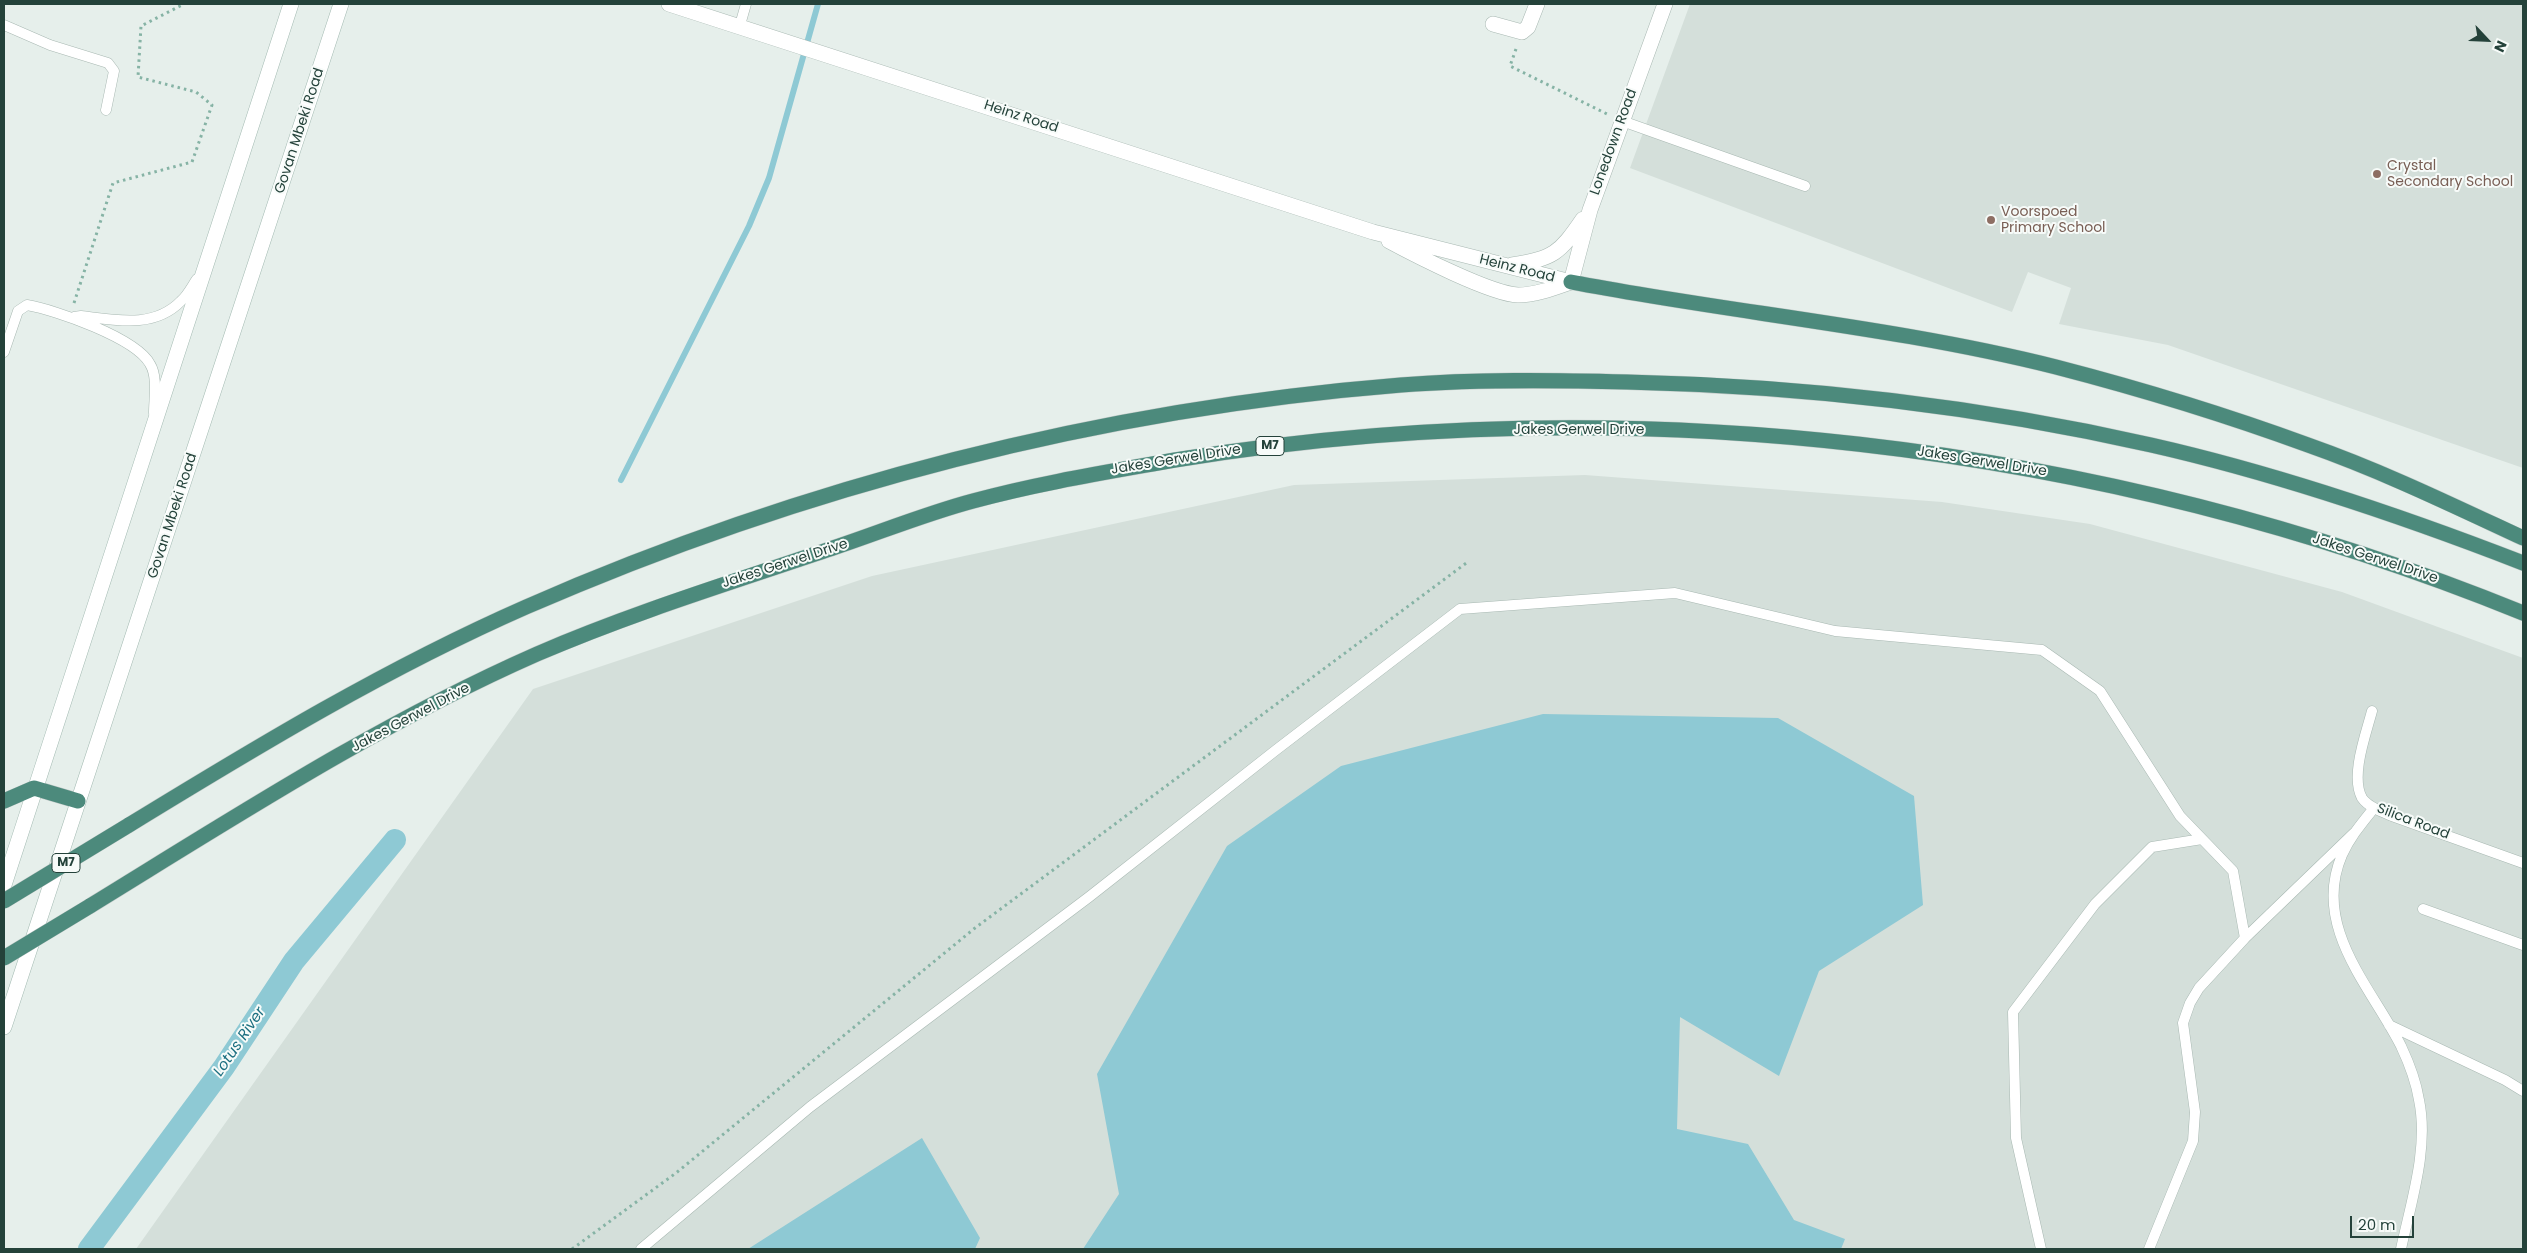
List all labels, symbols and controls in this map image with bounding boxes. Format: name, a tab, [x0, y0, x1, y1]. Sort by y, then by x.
north arrow	[2462, 15, 2512, 65]
text: N	[2489, 37, 2512, 55]
street label: Govan Mbeki Road	[272, 66, 328, 196]
street label: Lonedown Road	[1587, 87, 1641, 197]
street label: Heinz Road	[982, 97, 1060, 137]
place label: Crystal Secondary School	[2387, 158, 2513, 190]
marker: Crystal Secondary School	[2371, 168, 2383, 180]
place label: Voorspoed Primary School	[2001, 204, 2106, 236]
marker: Voorspoed Primary School	[1985, 214, 1997, 226]
street label: Heinz Road	[1477, 252, 1557, 286]
street label: Jakes Gerwel Drive	[1513, 422, 1645, 438]
road number: M7	[1256, 436, 1284, 456]
street label: Jakes Gerwel Drive	[1110, 441, 1242, 479]
street label: Jakes Gerwel Drive	[1916, 443, 2048, 481]
street label: Govan Mbeki Road	[145, 451, 201, 581]
street label: Jakes Gerwel Drive	[2310, 531, 2440, 587]
street label: Jakes Gerwel Drive	[720, 536, 850, 592]
street label: Jakes Gerwel Drive	[349, 680, 473, 756]
street label: Silica Road	[2374, 800, 2452, 844]
road number: M7	[52, 854, 80, 872]
water label: Lotus River	[210, 1004, 270, 1080]
scale bar	[2352, 1206, 2416, 1238]
text: 20 m	[2358, 1214, 2396, 1235]

